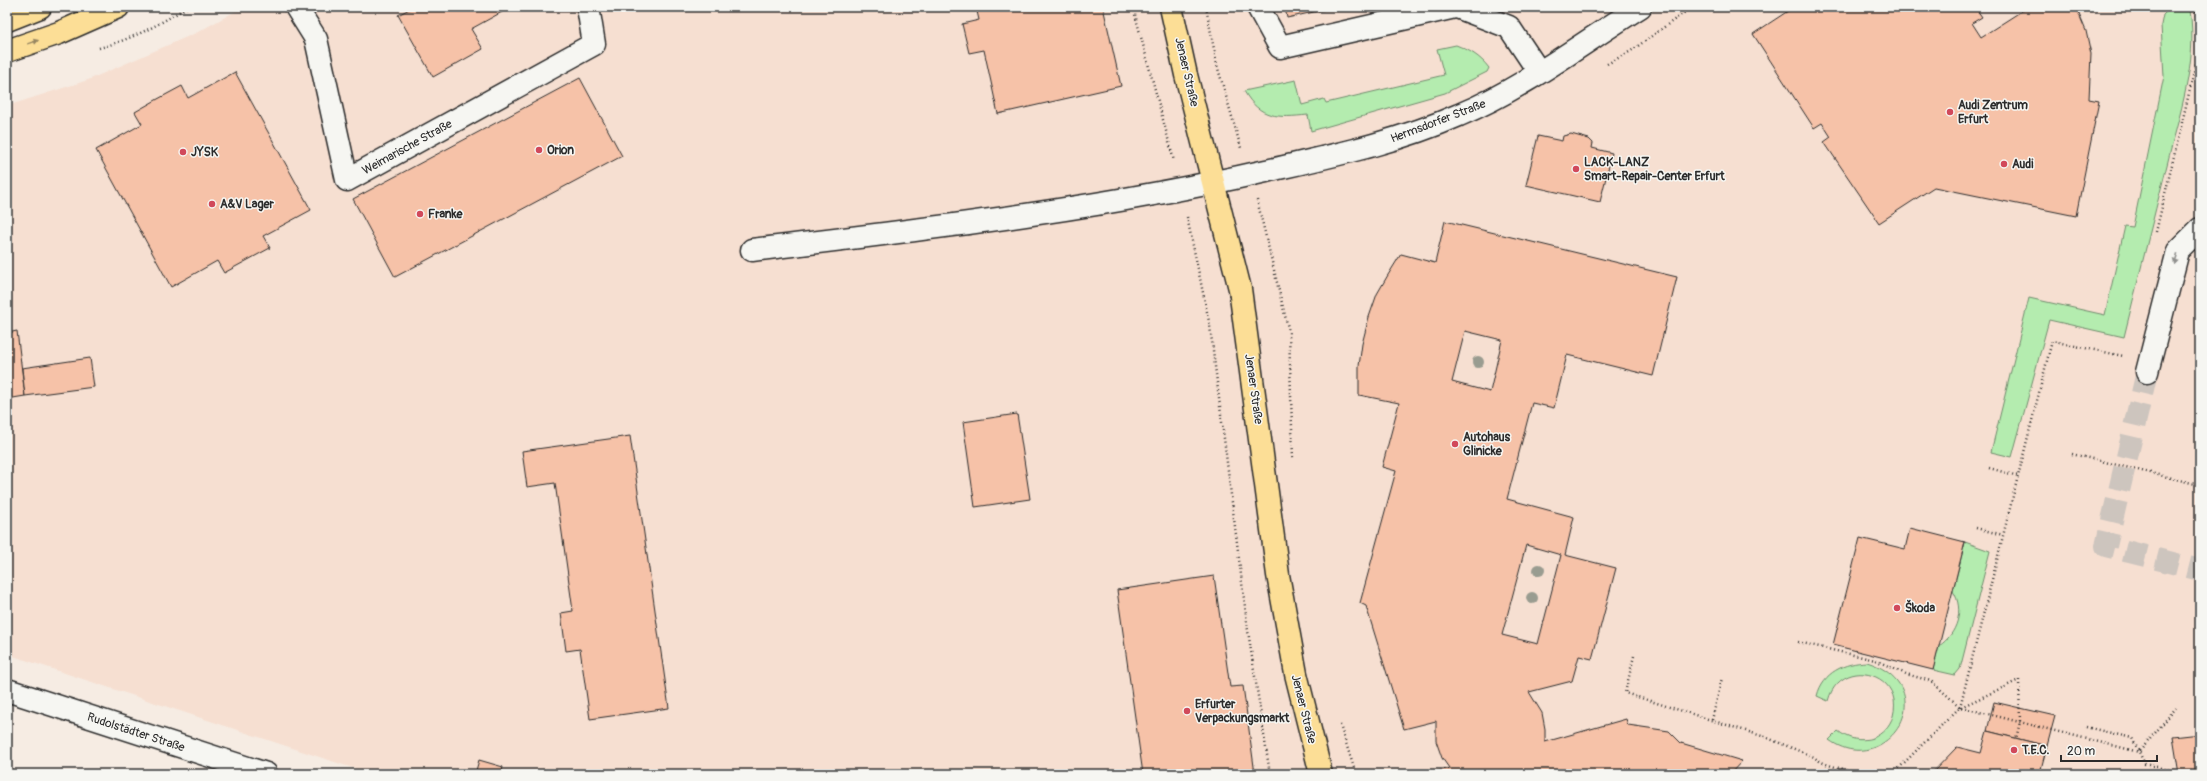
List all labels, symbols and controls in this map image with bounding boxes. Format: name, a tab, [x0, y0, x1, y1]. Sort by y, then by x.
street label: Jenaer Straße	[1171, 36, 1202, 108]
one-way arrow	[27, 39, 39, 45]
street label: Hermsdorfer Straße	[1389, 96, 1488, 147]
place label: Audi Zentrum Erfurt	[1958, 98, 2028, 127]
marker: Audi Zentrum Erfurt	[1945, 107, 1955, 117]
street label: Weimarische Straße	[360, 116, 455, 178]
place label: Orion	[547, 143, 574, 158]
place label: JYSK	[191, 145, 219, 160]
marker: Orion	[534, 145, 544, 155]
marker: JYSK	[178, 147, 188, 157]
place label: LACK-LANZ Smart-Repair-Center Erfurt	[1584, 155, 1726, 184]
place label: Audi	[2012, 157, 2033, 172]
marker: Audi	[1999, 159, 2009, 169]
marker: LACK-LANZ Smart-Repair-Center Erfurt	[1571, 164, 1581, 174]
place label: A&V Lager	[220, 197, 274, 212]
marker: A&V Lager	[207, 199, 217, 209]
place label: Franke	[428, 207, 464, 222]
marker: Franke	[415, 209, 425, 219]
one-way arrow	[2173, 253, 2179, 265]
street label: Jenaer Straße	[1241, 353, 1266, 425]
place label: Autohaus Glinicke	[1463, 430, 1511, 459]
marker: Autohaus Glinicke	[1450, 439, 1460, 449]
place label: Škoda	[1905, 599, 1935, 616]
marker: Škoda	[1892, 603, 1902, 613]
street label: Jenaer Straße	[1288, 673, 1319, 745]
place label: Erfurter Verpackungsmarkt	[1195, 697, 1290, 726]
marker: Erfurter Verpackungsmarkt	[1182, 706, 1192, 716]
street label: Rudolstädter Straße	[85, 710, 187, 755]
scale bar	[2061, 737, 2157, 763]
place label: T.E.C.	[2021, 743, 2050, 758]
text: 20 m	[2067, 744, 2096, 759]
marker: T.E.C.	[2009, 745, 2019, 755]

